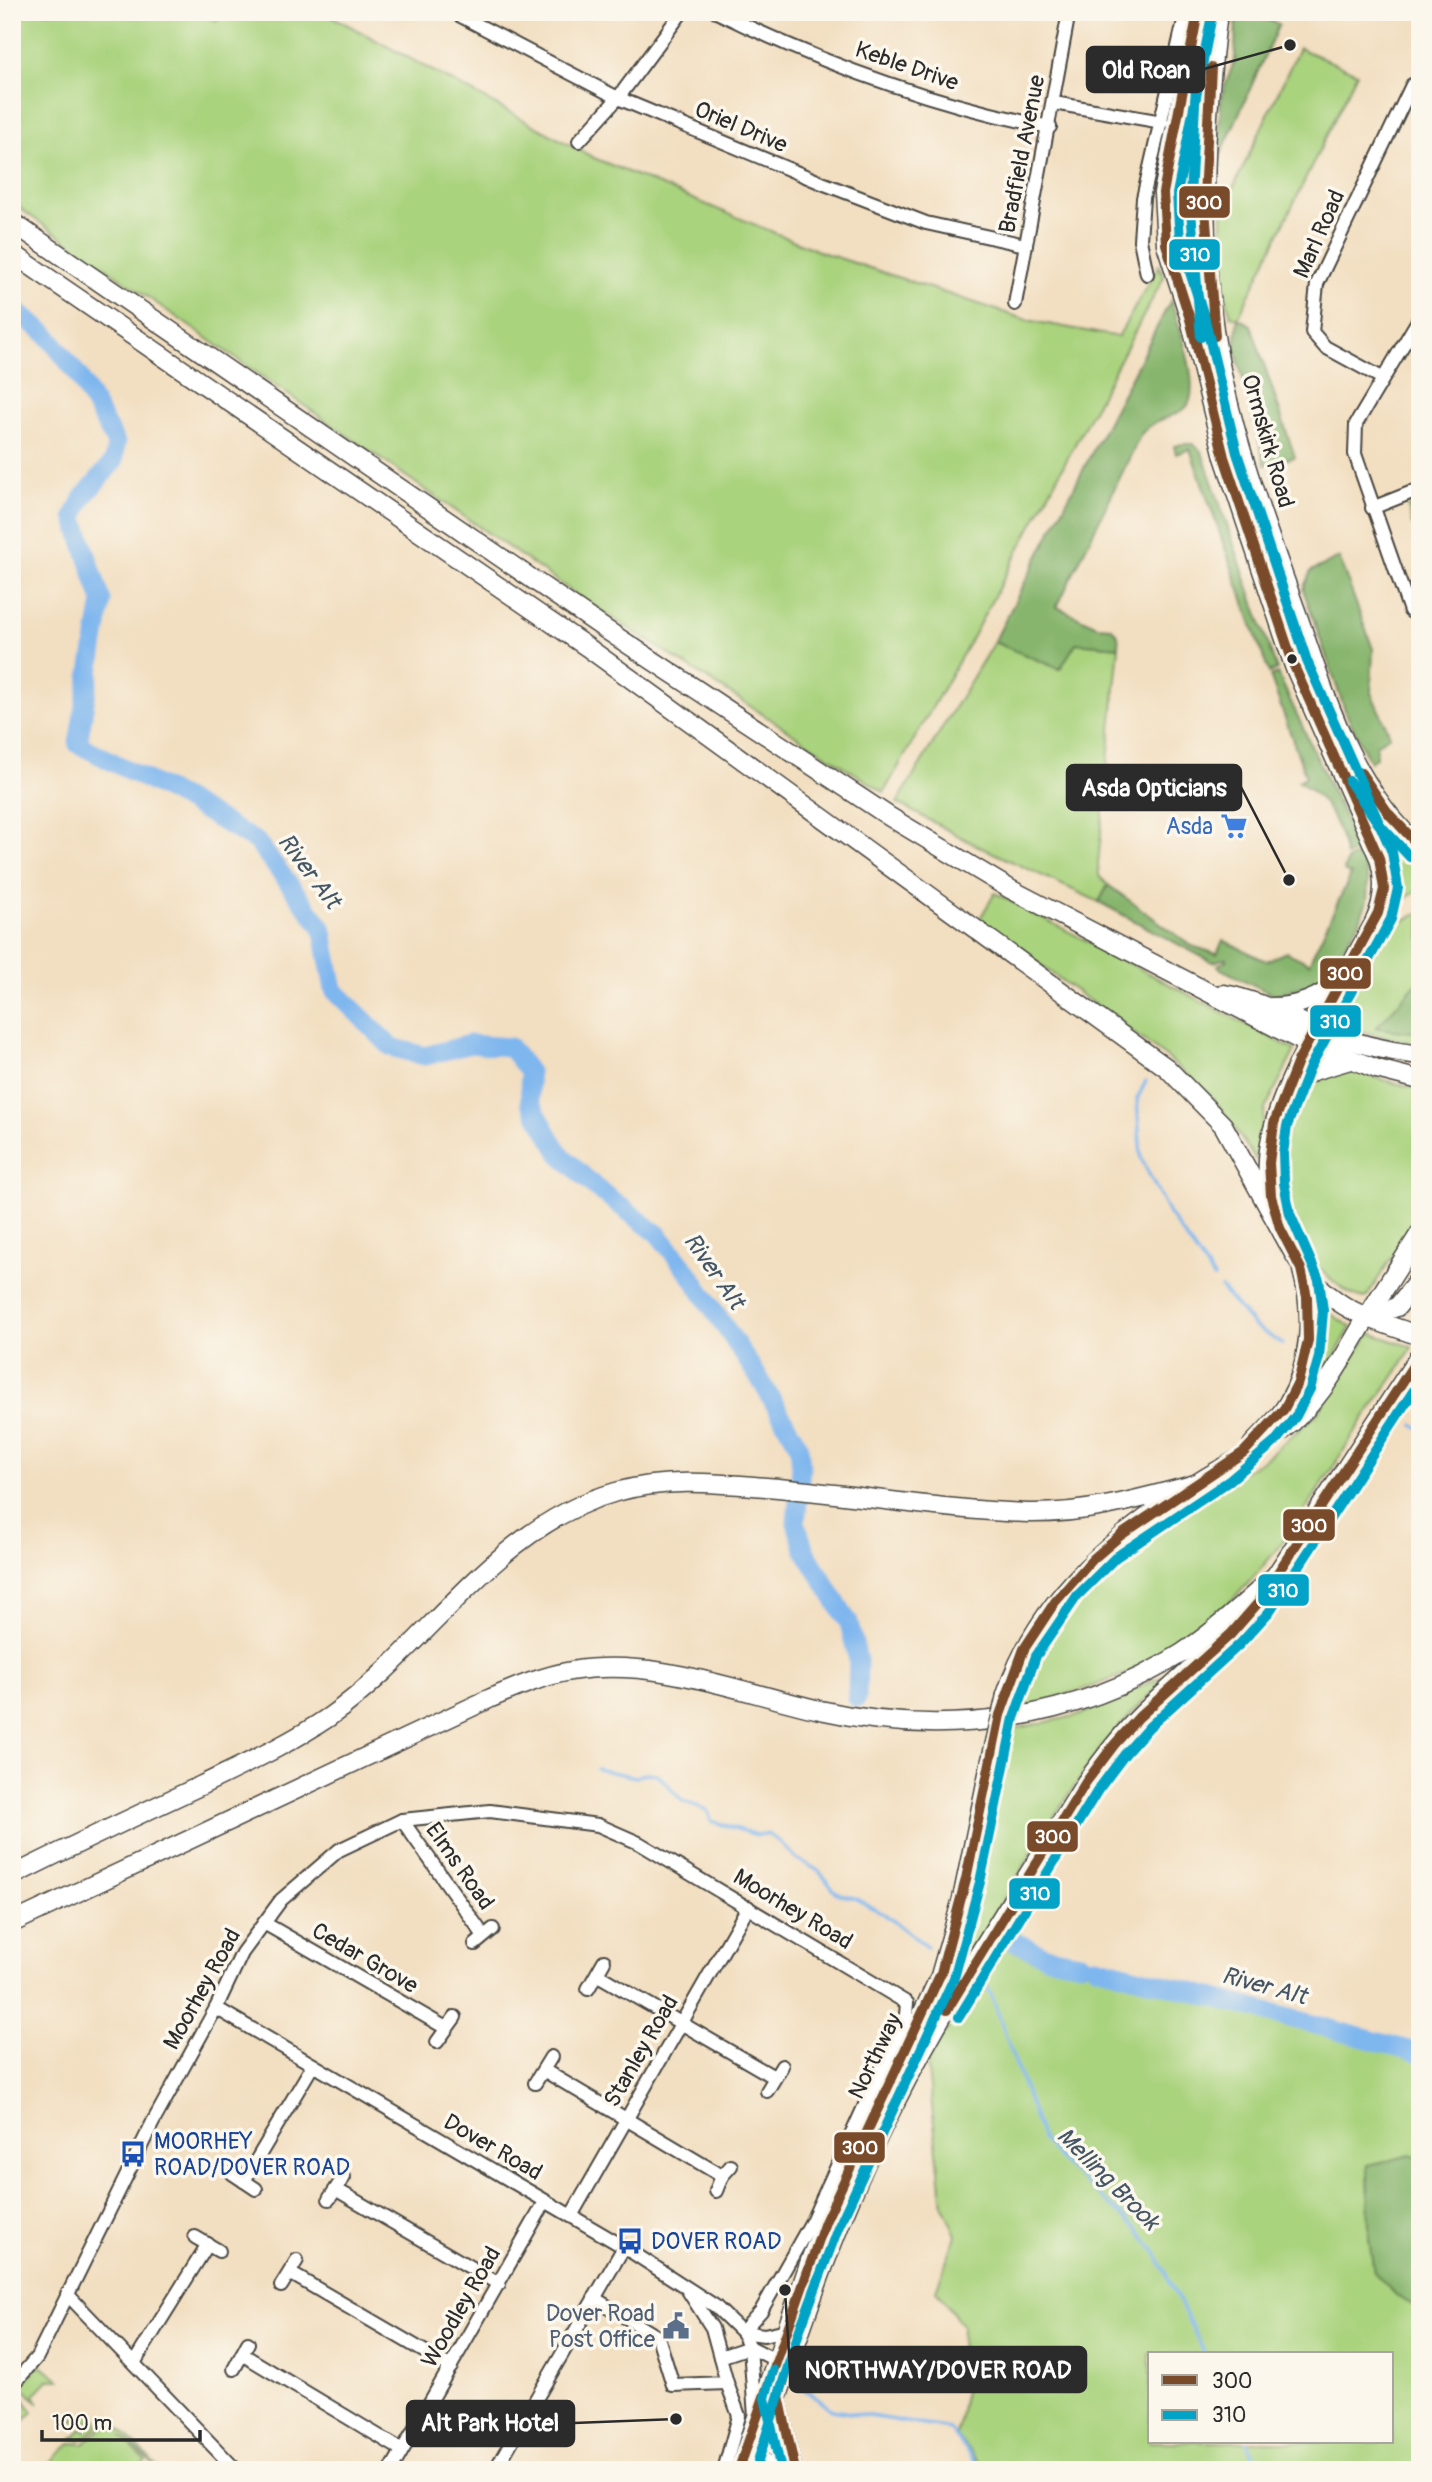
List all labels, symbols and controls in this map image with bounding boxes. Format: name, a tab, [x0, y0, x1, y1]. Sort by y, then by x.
street label: Keble Drive	[851, 35, 963, 97]
callout: Old Roan	[1087, 47, 1204, 92]
text: Old Roan	[1102, 56, 1190, 85]
street label: Bradfield Avenue	[992, 72, 1052, 235]
street label: Oriel Drive	[690, 95, 792, 160]
line badge: 300	[1178, 185, 1231, 219]
street label: Marl Road	[1287, 185, 1351, 283]
text: 300	[1186, 191, 1222, 215]
line badge: 310	[1168, 238, 1221, 271]
text: 310	[1179, 243, 1211, 267]
street label: Ormskirk Road	[1235, 371, 1301, 511]
unlabelled marker	[1285, 652, 1299, 666]
callout: Asda Opticians	[1067, 765, 1241, 810]
text: Asda Opticians	[1081, 774, 1227, 803]
supermarket icon: Asda	[1219, 811, 1249, 841]
place label: Asda	[1166, 812, 1213, 841]
water label: River Alt	[271, 828, 348, 916]
line badge: 300	[1319, 957, 1372, 990]
text: 300	[1327, 962, 1363, 986]
line badge: 310	[1309, 1004, 1362, 1038]
text: 310	[1319, 1010, 1351, 1034]
water label: River Alt	[677, 1227, 752, 1317]
line badge: 300	[1282, 1508, 1336, 1542]
text: 300	[1291, 1514, 1327, 1538]
line badge: 310	[1257, 1573, 1310, 1607]
text: 310	[1267, 1579, 1299, 1603]
street label: Elms Road	[419, 1817, 501, 1915]
line badge: 300	[1026, 1820, 1079, 1853]
text: 300	[1035, 1825, 1071, 1849]
street label: Moorhey Road	[728, 1862, 858, 1956]
line badge: 310	[1008, 1877, 1061, 1910]
text: 310	[1019, 1882, 1051, 1906]
street label: Cedar Grove	[307, 1916, 424, 2000]
street label: Moorhey Road	[157, 1923, 247, 2055]
water label: River Alt	[1219, 1961, 1312, 2012]
street label: Stanley Road	[597, 1990, 685, 2112]
street label: Northway	[842, 2008, 908, 2104]
street label: Dover Road	[438, 2107, 548, 2187]
water label: Melling Brook	[1051, 2122, 1167, 2238]
place label: MOORHEY ROAD/DOVER ROAD	[154, 2127, 350, 2182]
line badge: 300	[833, 2131, 886, 2164]
text: 300	[842, 2136, 878, 2160]
bus stop icon: MOORHEY ROAD/DOVER ROAD	[118, 2139, 148, 2169]
bus stop icon: DOVER ROAD	[615, 2226, 645, 2256]
place label: DOVER ROAD	[651, 2227, 781, 2256]
street label: Woodley Road	[415, 2241, 507, 2373]
place label: Dover Road Post Office	[546, 2299, 656, 2354]
public building icon: Dover Road Post Office	[661, 2311, 691, 2341]
callout: NORTHWAY/DOVER ROAD	[790, 2347, 1086, 2392]
legend	[1148, 2352, 1394, 2444]
text: NORTHWAY/DOVER ROAD	[804, 2356, 1072, 2385]
text: 300	[1212, 2368, 1252, 2395]
scale bar	[42, 2398, 200, 2442]
callout: Alt Park Hotel	[407, 2401, 574, 2446]
text: 310	[1212, 2402, 1246, 2429]
text: Alt Park Hotel	[421, 2409, 559, 2438]
text: 100 m	[52, 2410, 112, 2437]

